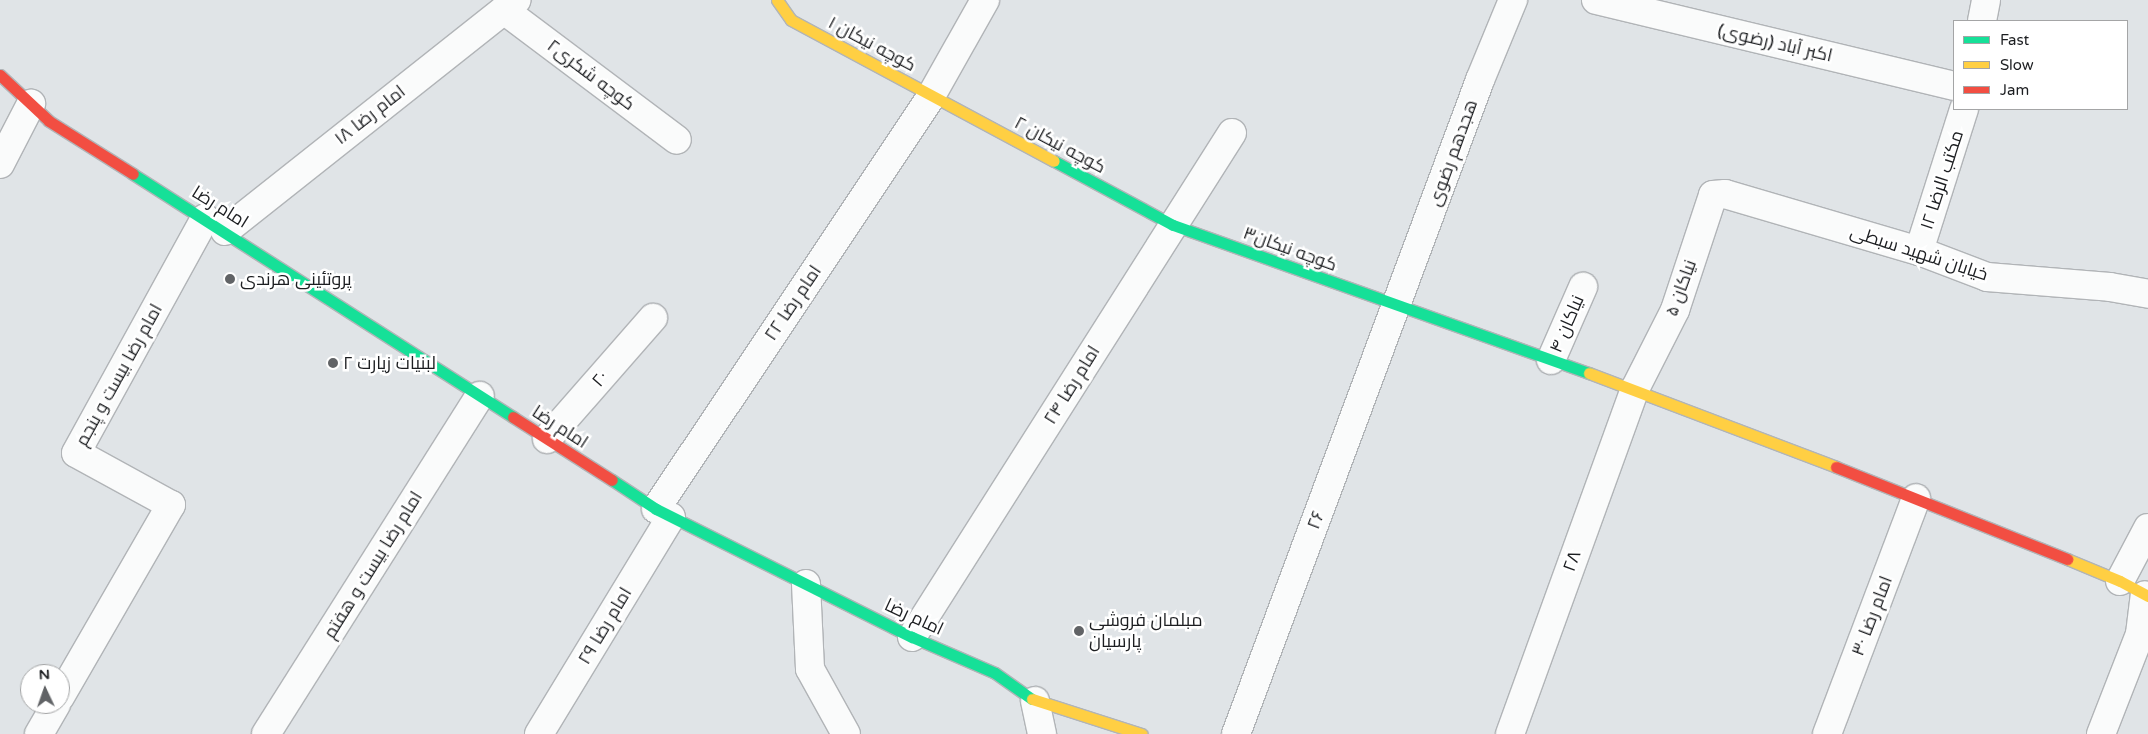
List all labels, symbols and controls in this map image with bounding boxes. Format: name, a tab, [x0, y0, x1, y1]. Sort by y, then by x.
street label: کوچه نیکان ۱	[824, 12, 920, 76]
street label: اکبر آباد (رضوی)	[1716, 19, 1834, 67]
legend	[1953, 20, 2128, 110]
text: Fast	[2000, 31, 2029, 49]
street label: کوچه شکری۲	[543, 35, 639, 115]
text: Slow	[2000, 56, 2034, 74]
street label: امام رضا ۱۸	[330, 81, 410, 149]
text: Jam	[2000, 81, 2029, 99]
street label: هجدهم رضوی	[1424, 97, 1482, 209]
street label: کوچه نیکان ۲	[1011, 112, 1109, 178]
street label: ۱۲ مکتب الرضا	[1916, 128, 1968, 232]
street label: امام رضا	[188, 181, 252, 233]
street label: خیابان شهید سبطی	[1848, 221, 1990, 285]
street label: کوچه نیکان۳	[1240, 222, 1340, 276]
street label: ۵ نیاکان	[1661, 257, 1701, 319]
street label: امام رضا ۲۲	[760, 261, 826, 345]
place label: پروتئینی هرندی	[240, 268, 352, 290]
marker: پروتئینی هرندی	[224, 273, 236, 285]
street label: ۴ نیاکان	[1545, 292, 1589, 356]
street label: امام رضا بیست و پنجم	[71, 300, 167, 450]
street label: امام رضا ۲۴	[1039, 342, 1105, 428]
place label: لبنیات زیارت ۲	[343, 352, 436, 374]
marker: لبنیات زیارت ۲	[327, 357, 339, 369]
street label: ۲۰	[587, 367, 613, 391]
street label: امام رضا	[528, 401, 592, 453]
street label: امام رضا بیست و هفتم	[319, 487, 427, 643]
street label: ۲۶	[1303, 508, 1329, 532]
street label: ۲۸	[1558, 548, 1586, 574]
street label: امام رضا ۳۰	[1847, 573, 1897, 659]
street label: امام رضا ۲۹	[574, 584, 636, 668]
street label: امام رضا	[881, 594, 947, 640]
place label: مبلمان فروشی پارسیان	[1089, 610, 1202, 652]
marker: مبلمان فروشی پارسیان	[1073, 625, 1085, 637]
north arrow	[20, 664, 70, 714]
text: N	[38, 666, 50, 683]

